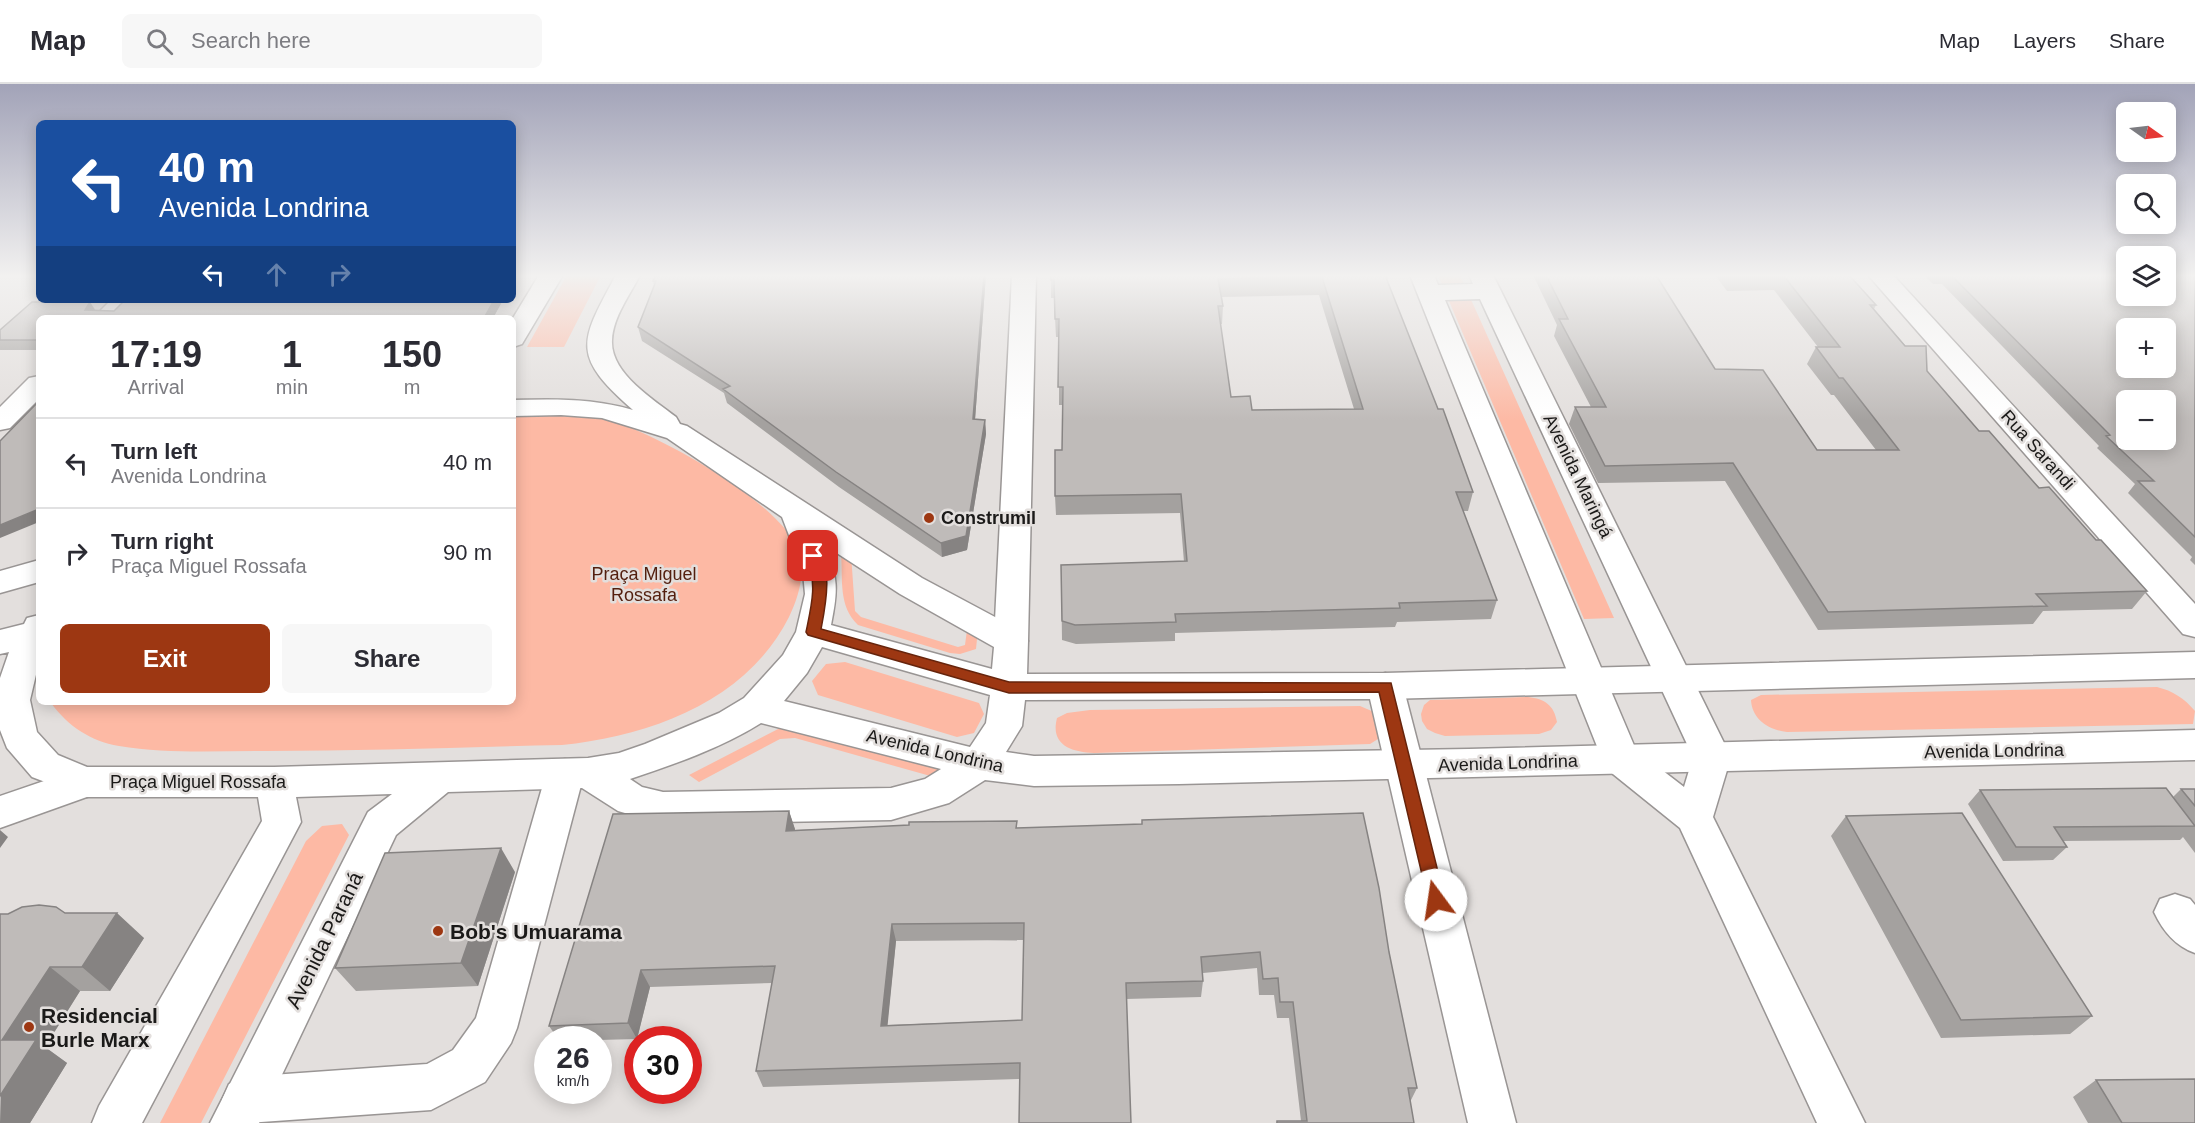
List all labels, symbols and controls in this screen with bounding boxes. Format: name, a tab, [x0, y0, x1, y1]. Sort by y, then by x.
search box	[122, 14, 542, 68]
text: Map	[30, 25, 86, 56]
icon: search	[143, 25, 176, 58]
text: Search here	[191, 28, 311, 53]
text: Map	[1939, 29, 1980, 52]
text: Layers	[2013, 29, 2076, 52]
text: Share	[2109, 29, 2165, 52]
north arrow	[2116, 102, 2176, 162]
map controls	[2116, 102, 2176, 450]
icon: left	[60, 144, 138, 222]
text: 40 m	[159, 144, 255, 191]
button: search	[2116, 174, 2176, 234]
text: Avenida Londrina	[159, 193, 369, 223]
button: layers	[2116, 246, 2176, 306]
icon: left	[197, 258, 230, 291]
icon: ahead	[260, 258, 293, 291]
icon: right	[323, 258, 356, 291]
button: +	[2116, 318, 2176, 378]
text: 17:19	[110, 334, 202, 375]
text: 1	[282, 334, 302, 375]
text: 150	[382, 334, 442, 375]
text: Arrival	[128, 376, 184, 398]
text: min	[276, 376, 308, 398]
text: m	[404, 376, 420, 398]
button: −	[2116, 390, 2176, 450]
street label: Rua Sarandi	[1997, 406, 2079, 494]
street label: Avenida Maringá	[1539, 411, 1617, 542]
text: Turn left	[111, 439, 197, 464]
icon: left	[60, 447, 93, 480]
text: 40 m	[443, 450, 492, 475]
text: Avenida Londrina	[111, 465, 266, 487]
place label: Construmil	[941, 508, 1036, 528]
marker: Construmil	[922, 511, 936, 525]
text: Turn right	[111, 529, 213, 554]
pin	[787, 530, 838, 581]
icon: right	[60, 537, 93, 570]
icon: arrive	[796, 539, 829, 572]
text: 90 m	[443, 540, 492, 565]
text: Praça Miguel Rossafa	[111, 555, 307, 577]
park label: Praça Miguel Rossafa	[591, 564, 697, 605]
button: Exit	[60, 624, 270, 693]
button: Share	[282, 624, 492, 693]
street label: Avenida Londrina	[865, 726, 1006, 777]
street label: Avenida Londrina	[1924, 740, 2065, 762]
street label: Avenida Londrina	[1438, 751, 1579, 775]
street label: Praça Miguel Rossafa	[110, 772, 287, 792]
street label: Avenida Paraná	[281, 868, 367, 1012]
position arrow	[1404, 868, 1468, 932]
place label: Bob's Umuarama	[450, 920, 622, 943]
marker: Bob's Umuarama	[431, 924, 445, 938]
place label: Residencial Burle Marx	[41, 1004, 158, 1051]
marker: Residencial Burle Marx	[22, 1020, 36, 1034]
speed limit sign: 30	[624, 1026, 702, 1104]
text: 26	[556, 1041, 590, 1074]
text: km/h	[557, 1072, 589, 1089]

